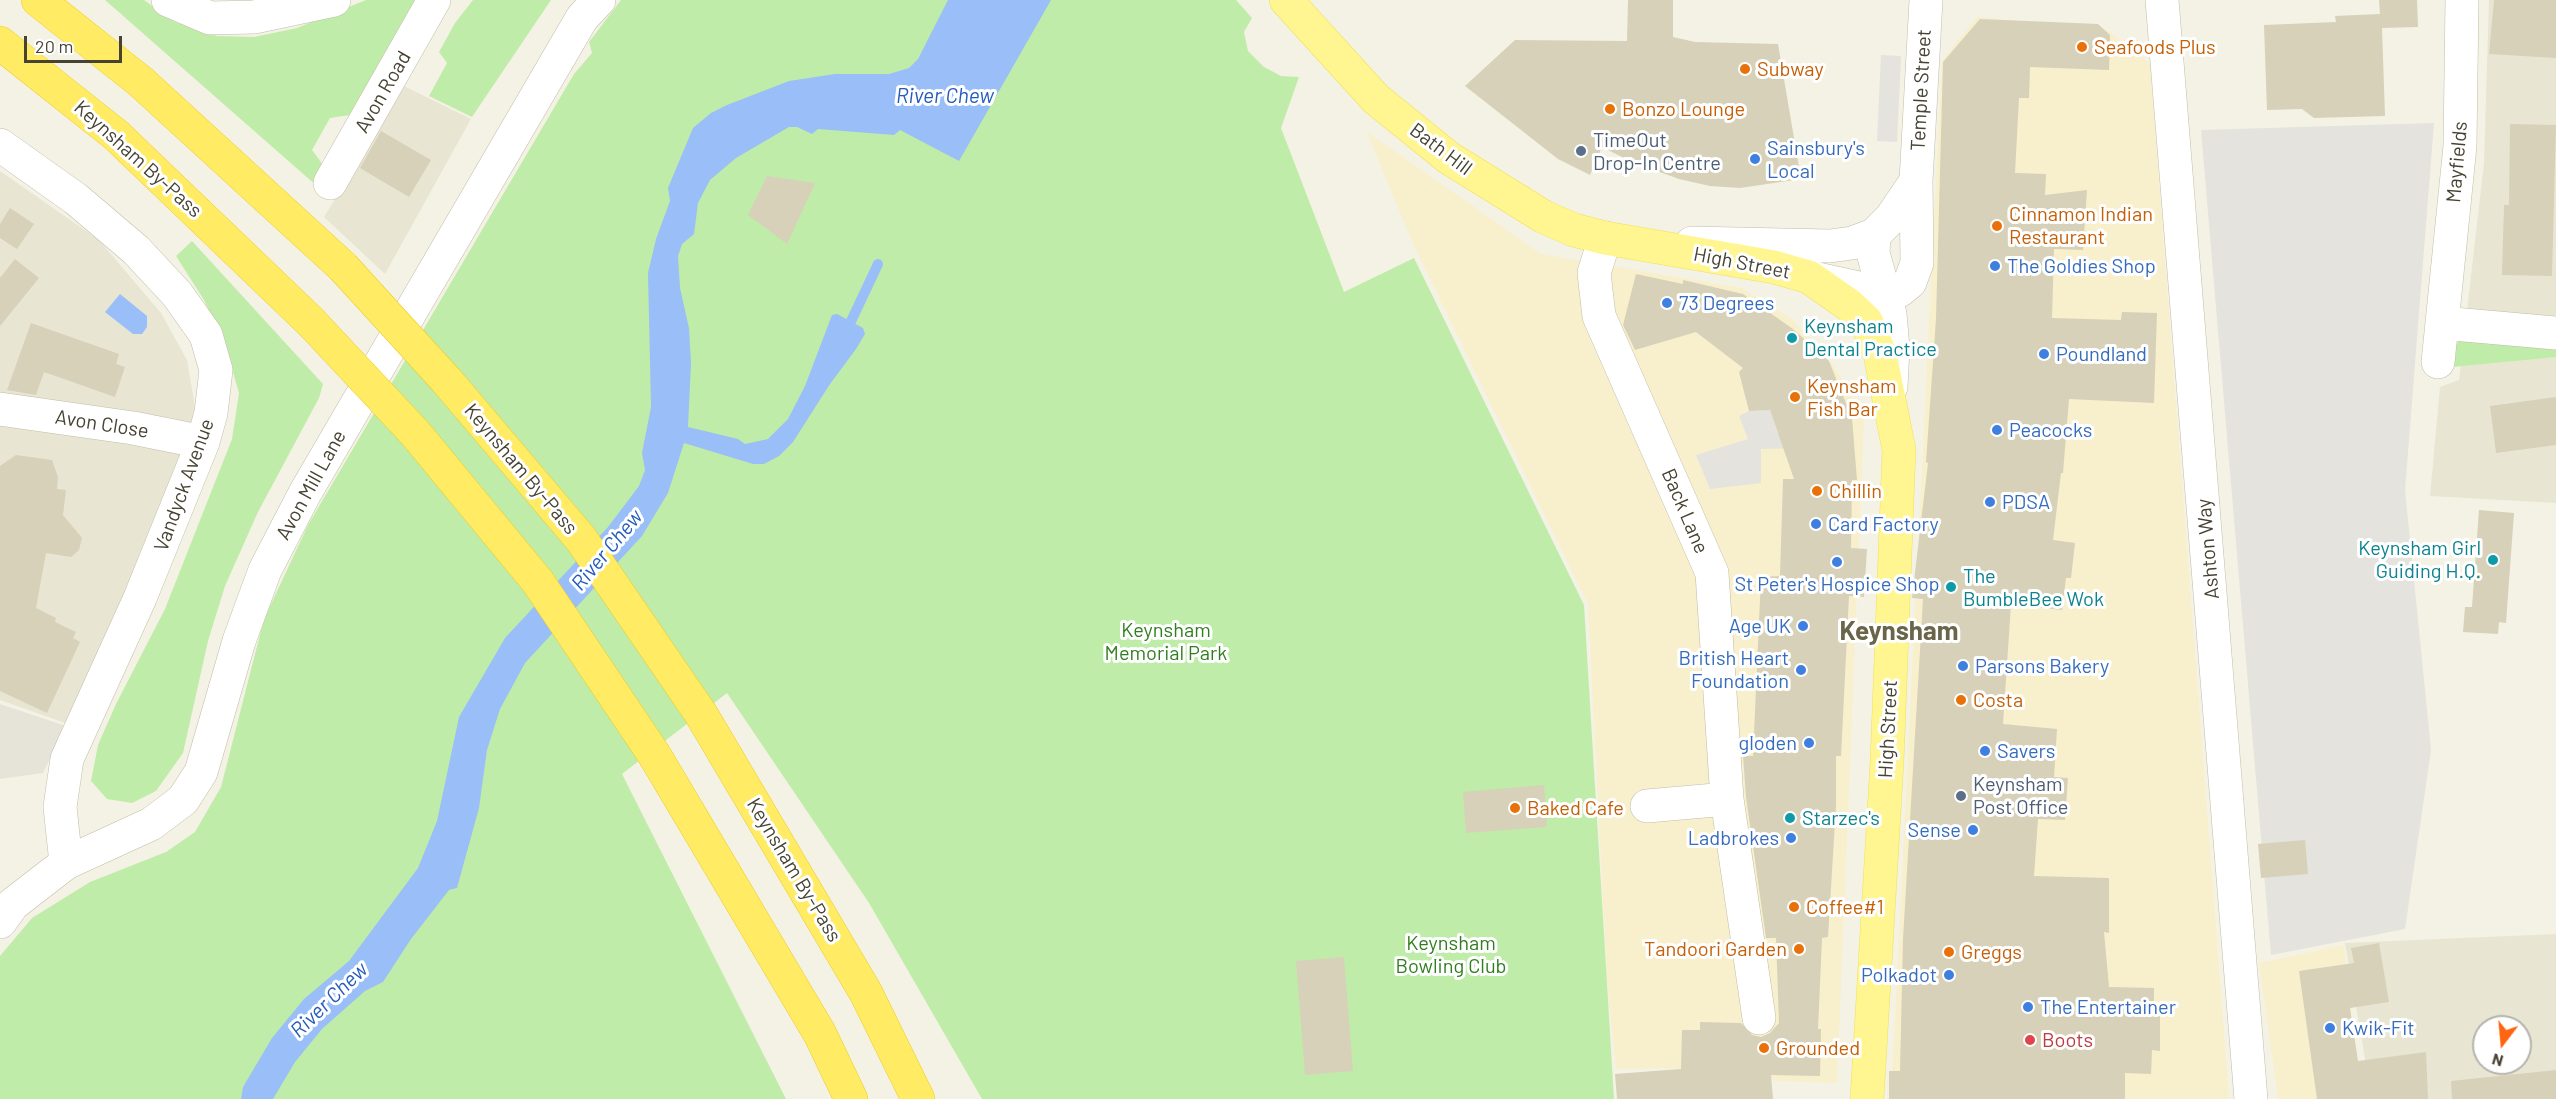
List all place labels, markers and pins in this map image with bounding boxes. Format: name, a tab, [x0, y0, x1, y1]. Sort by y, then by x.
place label: Seafoods Plus	[2094, 35, 2216, 59]
marker: Seafoods Plus	[2075, 40, 2089, 54]
place label: Subway	[1757, 57, 1824, 81]
marker: Subway	[1738, 62, 1752, 76]
place label: Bonzo Lounge	[1622, 97, 1745, 121]
marker: Bonzo Lounge	[1603, 102, 1617, 116]
place label: TimeOut Drop-In Centre	[1593, 128, 1721, 175]
place label: Sainsbury's Local	[1767, 136, 1865, 183]
marker: TimeOut Drop-In Centre	[1574, 144, 1588, 158]
marker: Sainsbury's Local	[1748, 152, 1762, 166]
place label: Cinnamon Indian Restaurant	[2009, 202, 2153, 249]
marker: Cinnamon Indian Restaurant	[1990, 219, 2004, 233]
place label: The Goldies Shop	[2007, 254, 2156, 278]
marker: The Goldies Shop	[1988, 259, 2002, 273]
place label: 73 Degrees	[1679, 291, 1774, 315]
marker: 73 Degrees	[1660, 296, 1674, 310]
place label: Keynsham Dental Practice	[1804, 314, 1937, 361]
marker: Keynsham Dental Practice	[1785, 331, 1799, 345]
place label: Poundland	[2056, 342, 2147, 366]
marker: Poundland	[2037, 347, 2051, 361]
place label: Keynsham Fish Bar	[1807, 374, 1896, 421]
marker: Keynsham Fish Bar	[1788, 390, 1802, 404]
place label: Peacocks	[2009, 418, 2092, 442]
marker: Peacocks	[1990, 423, 2004, 437]
place label: Chillin	[1829, 479, 1882, 503]
marker: Chillin	[1810, 484, 1824, 498]
place label: PDSA	[2002, 490, 2050, 514]
marker: PDSA	[1983, 495, 1997, 509]
place label: Card Factory	[1828, 512, 1939, 536]
marker: Card Factory	[1809, 517, 1823, 531]
place label: Keynsham Girl Guiding H.Q.	[2358, 536, 2481, 583]
marker: Keynsham Girl Guiding H.Q.	[2486, 553, 2500, 567]
marker: St Peter's Hospice Shop	[1830, 555, 1844, 569]
place label: The BumbleBee Wok	[1963, 564, 2104, 611]
place label: St Peter's Hospice Shop	[1734, 572, 1940, 596]
marker: The BumbleBee Wok	[1944, 580, 1958, 594]
place label: Age UK	[1729, 614, 1791, 638]
marker: Age UK	[1796, 619, 1810, 633]
place label: British Heart Foundation	[1679, 646, 1789, 693]
place label: Parsons Bakery	[1975, 654, 2109, 678]
marker: Parsons Bakery	[1956, 659, 1970, 673]
marker: British Heart Foundation	[1794, 663, 1808, 677]
place label: Costa	[1973, 688, 2023, 712]
marker: Costa	[1954, 693, 1968, 707]
place label: gloden	[1738, 731, 1797, 755]
marker: gloden	[1802, 736, 1816, 750]
place label: Savers	[1997, 739, 2055, 763]
marker: Savers	[1978, 744, 1992, 758]
place label: Keynsham Post Office	[1973, 772, 2068, 819]
marker: Keynsham Post Office	[1954, 789, 1968, 803]
place label: Baked Cafe	[1527, 796, 1624, 820]
marker: Baked Cafe	[1508, 801, 1522, 815]
place label: Starzec's	[1802, 806, 1880, 830]
marker: Starzec's	[1783, 811, 1797, 825]
place label: Sense	[1908, 818, 1961, 842]
marker: Sense	[1966, 823, 1980, 837]
place label: Ladbrokes	[1688, 826, 1779, 850]
marker: Ladbrokes	[1784, 831, 1798, 845]
place label: Coffee#1	[1806, 895, 1884, 919]
marker: Coffee#1	[1787, 900, 1801, 914]
place label: Tandoori Garden	[1644, 937, 1787, 961]
place label: Greggs	[1961, 940, 2022, 964]
marker: Tandoori Garden	[1792, 942, 1806, 956]
marker: Greggs	[1942, 945, 1956, 959]
place label: Polkadot	[1861, 963, 1937, 987]
marker: Polkadot	[1942, 968, 1956, 982]
place label: The Entertainer	[2040, 995, 2176, 1019]
marker: The Entertainer	[2021, 1000, 2035, 1014]
place label: Kwik-Fit	[2342, 1016, 2415, 1040]
marker: Kwik-Fit	[2323, 1021, 2337, 1035]
place label: Boots	[2042, 1028, 2093, 1052]
marker: Boots	[2023, 1033, 2037, 1047]
place label: Grounded	[1776, 1036, 1860, 1060]
marker: Grounded	[1757, 1041, 1771, 1055]

